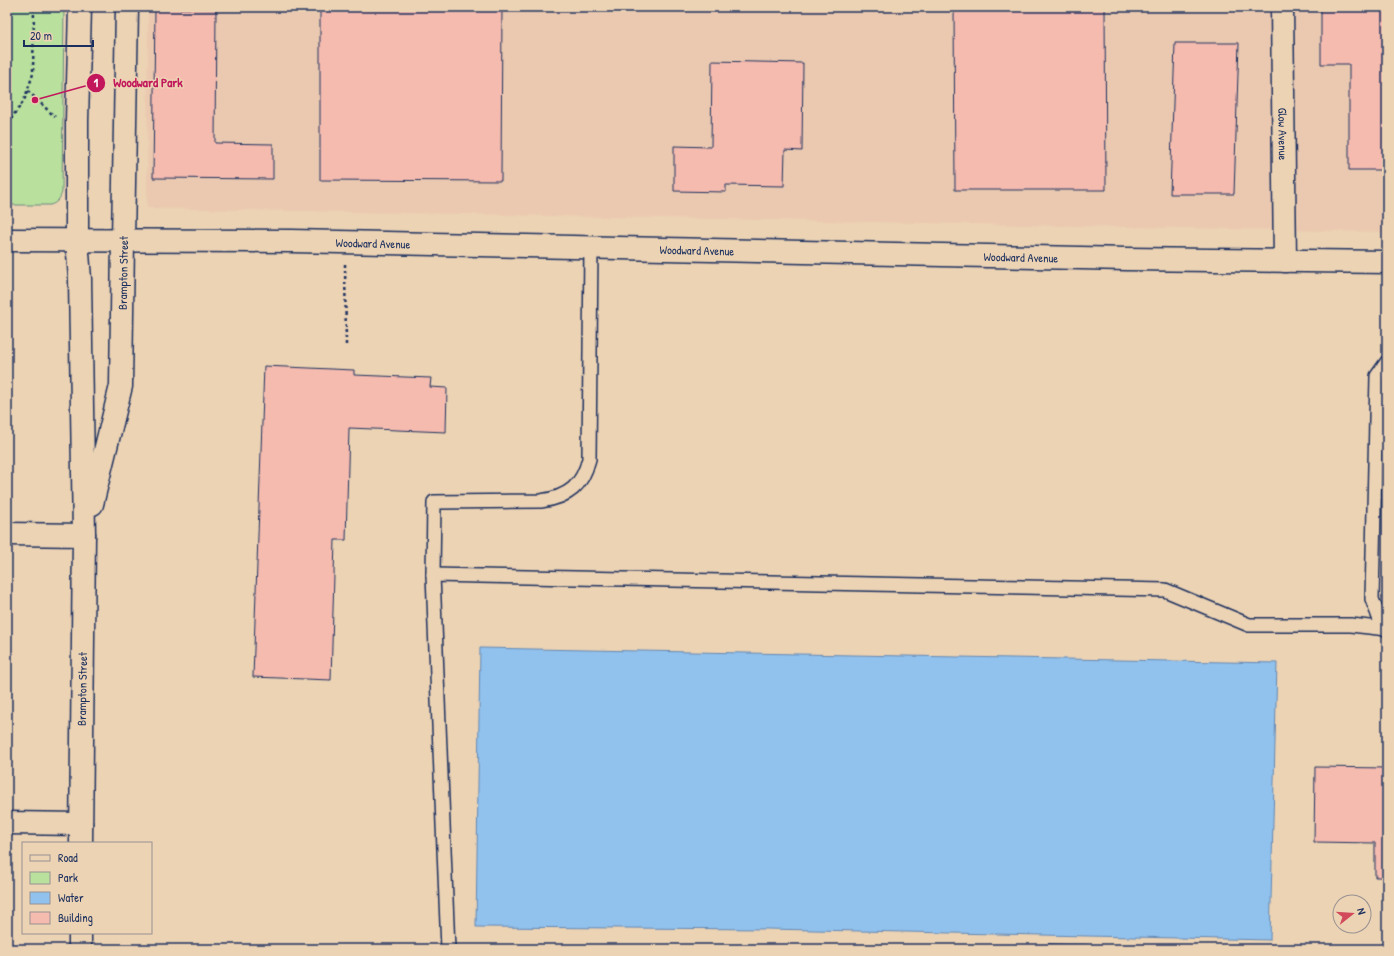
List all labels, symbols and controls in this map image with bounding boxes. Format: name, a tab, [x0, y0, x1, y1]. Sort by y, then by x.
scale bar	[24, 22, 93, 48]
text: 20 m	[30, 27, 52, 44]
callout: Woodward Park	[86, 70, 191, 95]
text: Woodward Park	[113, 73, 183, 91]
text: 1	[94, 74, 99, 91]
street label: Glow Avenue	[1275, 108, 1292, 161]
street label: Woodward Avenue	[335, 233, 411, 252]
street label: Brampton Street	[114, 235, 132, 310]
street label: Woodward Avenue	[659, 240, 735, 259]
street label: Woodward Avenue	[983, 247, 1059, 266]
street label: Brampton Street	[73, 651, 91, 726]
legend	[22, 842, 152, 934]
text: Road	[58, 849, 78, 866]
text: Park	[58, 869, 78, 886]
text: Water	[58, 889, 84, 906]
north arrow	[1332, 894, 1372, 934]
text: N	[1354, 906, 1369, 916]
text: Building	[58, 909, 93, 926]

